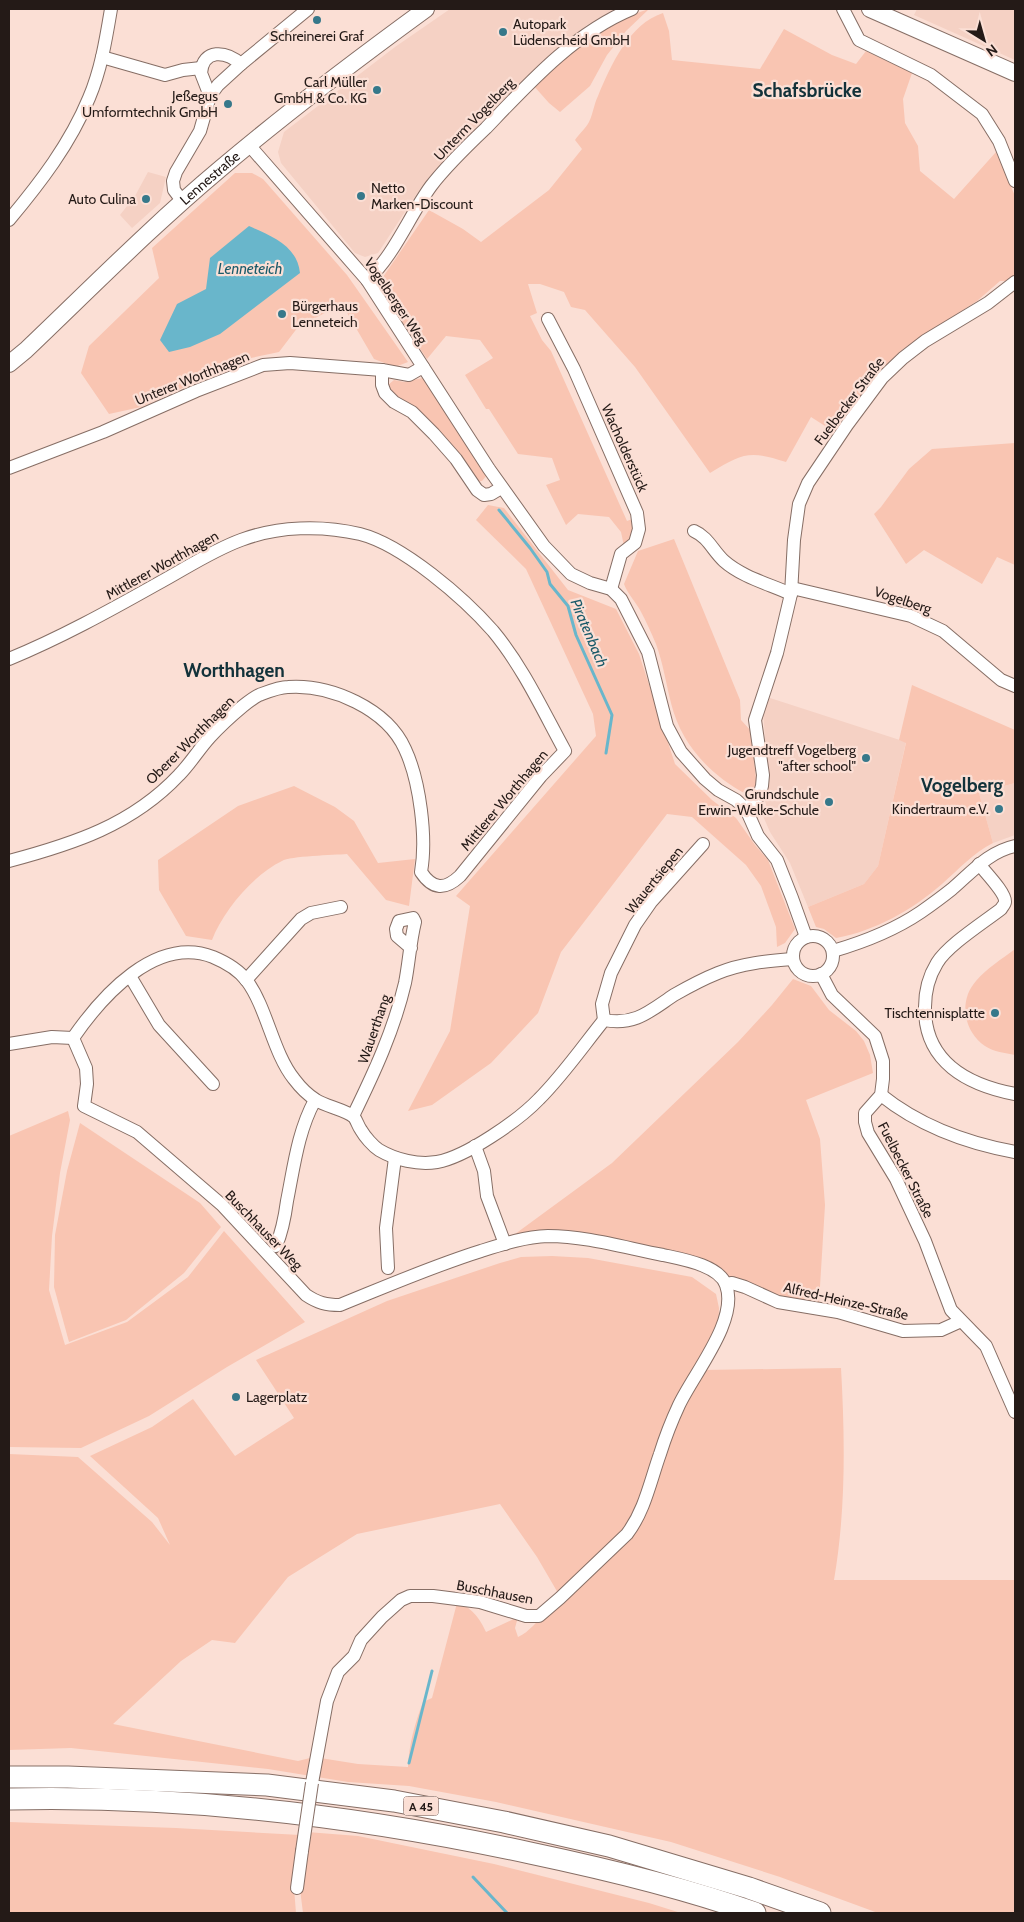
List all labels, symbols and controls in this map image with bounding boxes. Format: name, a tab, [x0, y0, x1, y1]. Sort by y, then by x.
marker: Schreinerei Graf	[311, 14, 323, 26]
place label: Autopark Lüdenscheid GmbH	[513, 15, 630, 49]
north arrow	[959, 15, 1009, 65]
marker: Autopark Lüdenscheid GmbH	[497, 26, 509, 38]
place label: Schreinerei Graf	[270, 27, 364, 45]
text: N	[982, 40, 1001, 61]
place label: Carl Müller GmbH & Co. KG	[274, 73, 368, 107]
street label: Unterm Vogelberg	[430, 73, 519, 164]
district label: Schafsbrücke	[753, 79, 862, 102]
marker: Carl Müller GmbH & Co. KG	[371, 84, 383, 96]
place label: Jeßegus Umformtechnik GmbH	[82, 87, 218, 121]
marker: Jeßegus Umformtechnik GmbH	[222, 98, 234, 110]
street label: Lennestraße	[176, 147, 244, 209]
place label: Netto Marken-Discount	[371, 179, 473, 213]
place label: Auto Culina	[68, 190, 136, 208]
marker: Netto Marken-Discount	[355, 190, 367, 202]
marker: Auto Culina	[140, 193, 152, 205]
street label: Vogelberger Weg	[360, 254, 432, 349]
water label: Lenneteich	[218, 260, 282, 278]
place label: Bürgerhaus Lenneteich	[292, 297, 358, 331]
marker: Bürgerhaus Lenneteich	[276, 308, 288, 320]
street label: Unterer Worthhagen	[132, 347, 252, 409]
street label: Fuelbecker Straße	[810, 353, 888, 449]
street label: Wacholderstück	[598, 401, 653, 495]
street label: Mittlerer Worthhagen	[102, 526, 222, 604]
street label: Vogelberg	[872, 582, 935, 618]
water label: Piratenbach	[567, 596, 611, 670]
district label: Worthhagen	[183, 659, 285, 682]
street label: Oberer Worthhagen	[142, 692, 238, 788]
place label: Jugendtreff Vogelberg "after school"	[727, 741, 857, 775]
street label: Mittlerer Worthhagen	[456, 746, 552, 854]
marker: Jugendtreff Vogelberg "after school"	[860, 752, 872, 764]
district label: Vogelberg	[921, 774, 1004, 797]
place label: Grundschule Erwin-Welke-Schule	[698, 785, 819, 819]
marker: Grundschule Erwin-Welke-Schule	[823, 796, 835, 808]
place label: Kindertraum e.V.	[892, 800, 989, 818]
marker: Kindertraum e.V.	[993, 803, 1005, 815]
street label: Wauertsiepen	[621, 842, 687, 917]
street label: Wauerthang	[354, 991, 395, 1066]
place label: Tischtennisplatte	[885, 1004, 985, 1022]
marker: Tischtennisplatte	[989, 1007, 1001, 1019]
street label: Fuelbecker Straße	[874, 1119, 938, 1221]
street label: Buschhauser Weg	[221, 1186, 307, 1275]
street label: Alfred-Heinze-Straße	[782, 1278, 910, 1324]
place label: Lagerplatz	[246, 1388, 308, 1406]
marker: Lagerplatz	[230, 1391, 242, 1403]
street label: Buschhausen	[455, 1576, 535, 1608]
road number: A 45	[404, 1796, 438, 1815]

